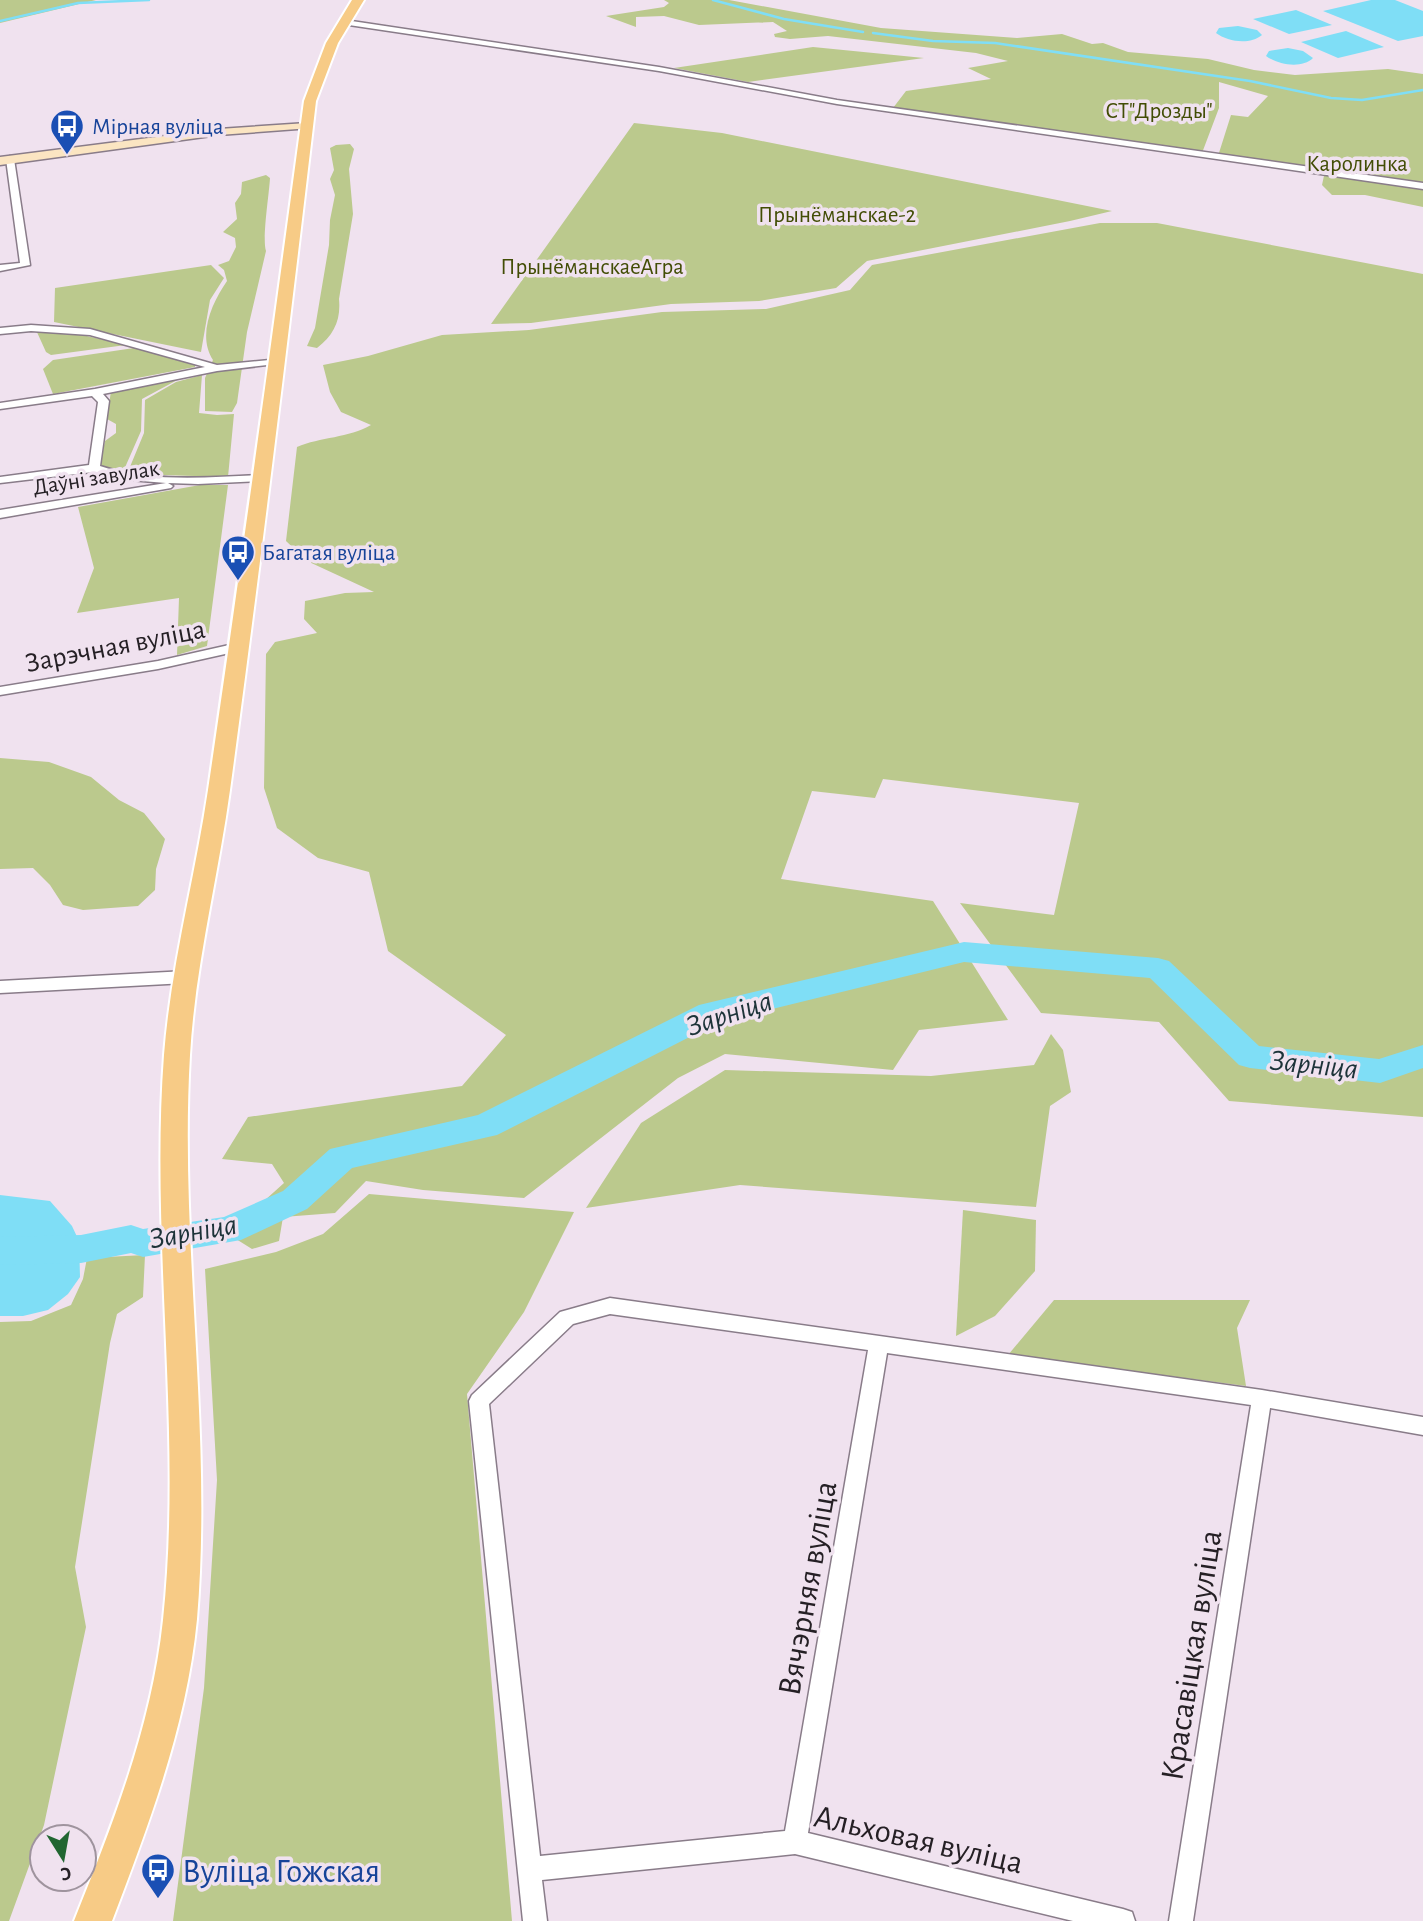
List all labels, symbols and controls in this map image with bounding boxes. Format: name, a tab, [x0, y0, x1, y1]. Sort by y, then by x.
park label: СТ"Дрозды"	[1105, 100, 1213, 123]
bus stop icon: Мірная вуліца	[48, 107, 86, 156]
place label: Мірная вуліца	[92, 116, 224, 139]
park label: Каролинка	[1306, 153, 1408, 176]
park label: Прынёманскае-2	[758, 204, 916, 227]
park label: ПрынёманскаеАгра	[500, 256, 684, 279]
street label: Даўні завулак	[32, 457, 161, 500]
bus stop icon: Багатая вуліца	[219, 533, 257, 582]
place label: Багатая вуліца	[262, 542, 395, 565]
street label: Зарэчная вуліца	[23, 616, 208, 678]
water label: Зарніца	[683, 986, 776, 1042]
water label: Зарніца	[1268, 1045, 1359, 1085]
water label: Зарніца	[147, 1210, 239, 1254]
street label: Вячэрняя вуліца	[773, 1479, 844, 1698]
street label: Красавіцкая вуліца	[1156, 1528, 1229, 1783]
street label: Альховая вуліца	[811, 1800, 1026, 1881]
north arrow	[28, 1823, 98, 1893]
bus stop icon: Вуліца Гожская	[139, 1851, 177, 1900]
place label: Вуліца Гожская	[182, 1856, 380, 1889]
text: С	[59, 1863, 73, 1884]

